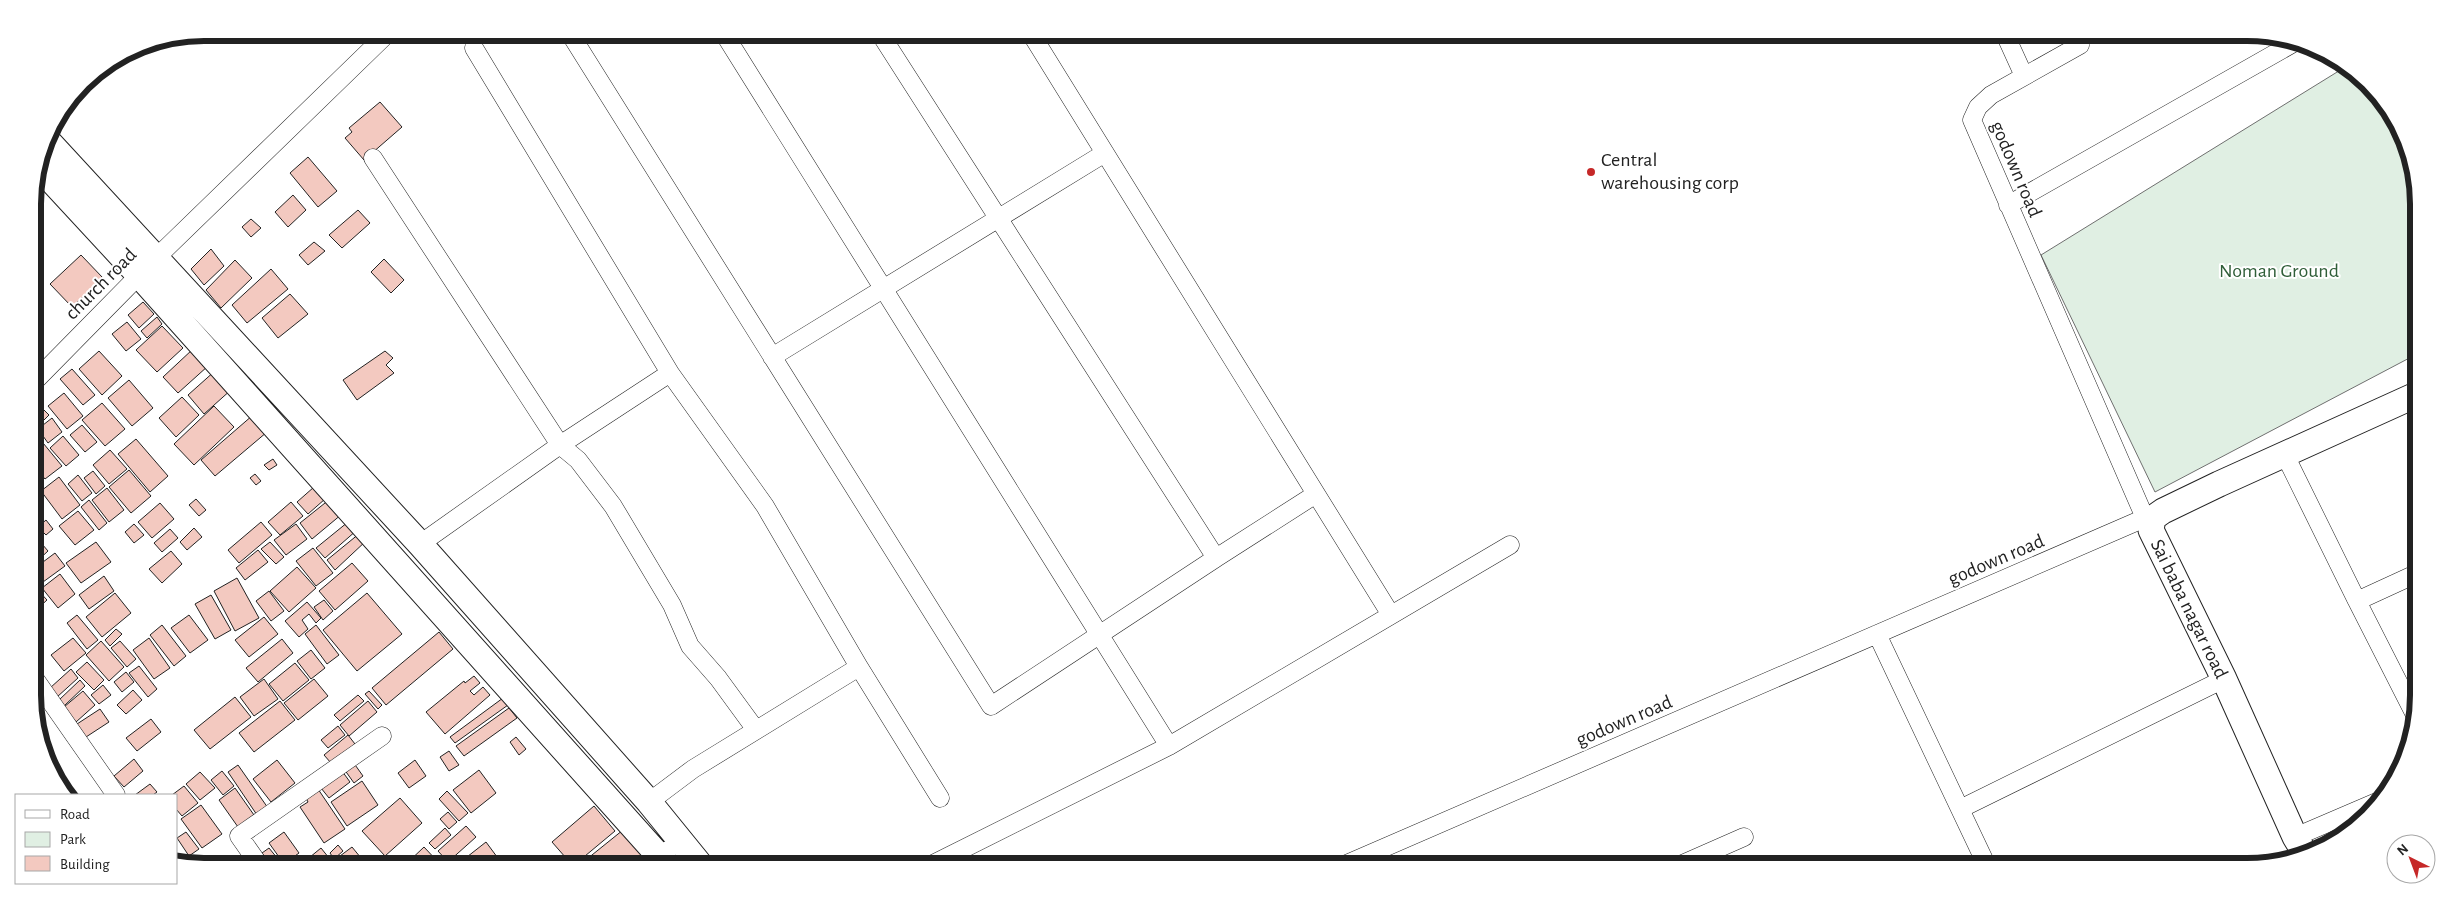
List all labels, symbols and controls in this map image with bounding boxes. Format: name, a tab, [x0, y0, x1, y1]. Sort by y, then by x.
street label: godown road	[1987, 118, 2045, 220]
place label: Central warehousing corp	[1601, 150, 1739, 193]
marker: Central warehousing corp	[1585, 166, 1597, 178]
street label: church road	[61, 244, 141, 324]
park label: Noman Ground	[2219, 261, 2339, 281]
street label: godown road	[1945, 531, 2047, 589]
street label: Sai baba nagar road	[2147, 536, 2231, 682]
street label: godown road	[1573, 692, 1675, 750]
legend	[15, 794, 178, 884]
text: Road	[60, 807, 90, 822]
text: Park	[60, 832, 86, 847]
north arrow	[2386, 834, 2436, 884]
text: N	[2395, 842, 2411, 859]
text: Building	[60, 857, 110, 872]

